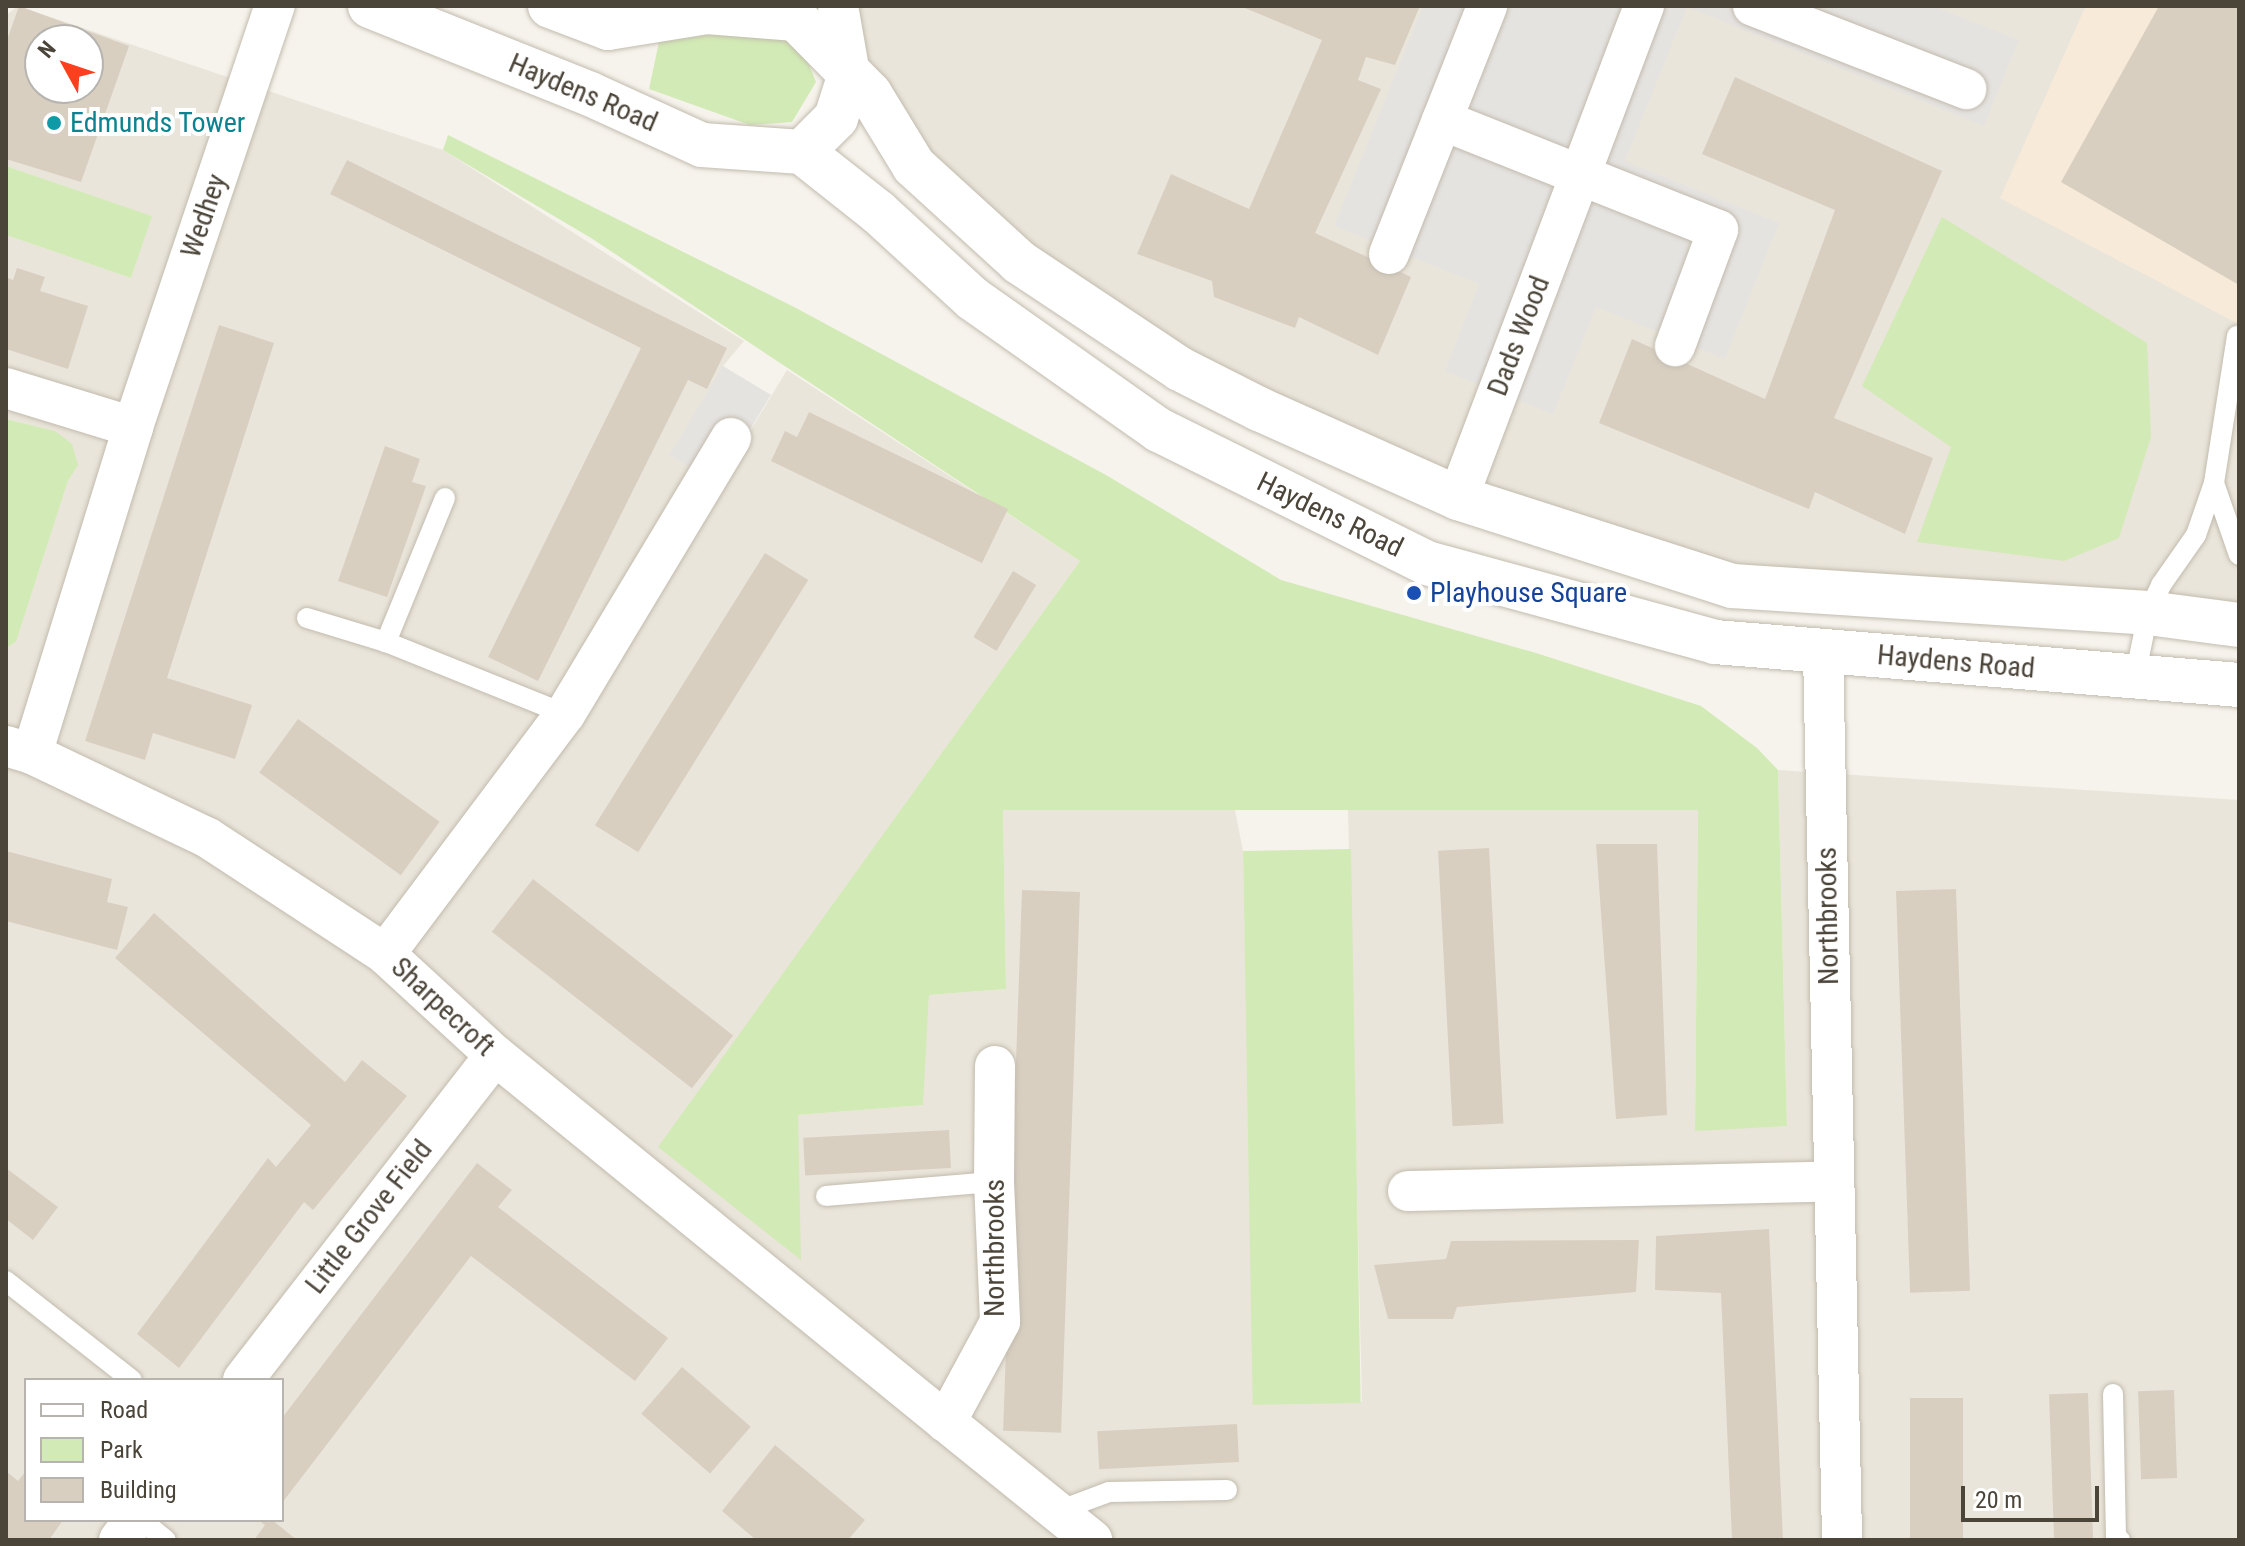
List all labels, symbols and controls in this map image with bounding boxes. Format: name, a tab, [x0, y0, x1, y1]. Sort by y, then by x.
north arrow	[24, 24, 104, 104]
text: N	[33, 36, 61, 63]
street label: Haydens Road	[504, 47, 662, 139]
place label: Edmunds Tower	[70, 106, 246, 140]
marker: Edmunds Tower	[45, 114, 63, 132]
street label: Wedhey	[174, 170, 234, 262]
street label: Dads Wood	[1481, 271, 1557, 401]
street label: Haydens Road	[1252, 465, 1408, 565]
place label: Playhouse Square	[1430, 576, 1627, 610]
marker: Playhouse Square	[1405, 584, 1423, 602]
street label: Haydens Road	[1876, 638, 2036, 686]
street label: Northbrooks	[1810, 847, 1846, 985]
street label: Sharpecroft	[384, 951, 502, 1063]
street label: Little Grove Field	[299, 1134, 439, 1300]
street label: Northbrooks	[978, 1179, 1012, 1317]
legend	[24, 1378, 284, 1522]
text: Road	[100, 1396, 148, 1424]
text: Park	[100, 1436, 143, 1464]
scale bar	[1965, 1470, 2103, 1520]
text: Building	[100, 1476, 177, 1504]
text: 20 m	[1975, 1486, 2022, 1514]

